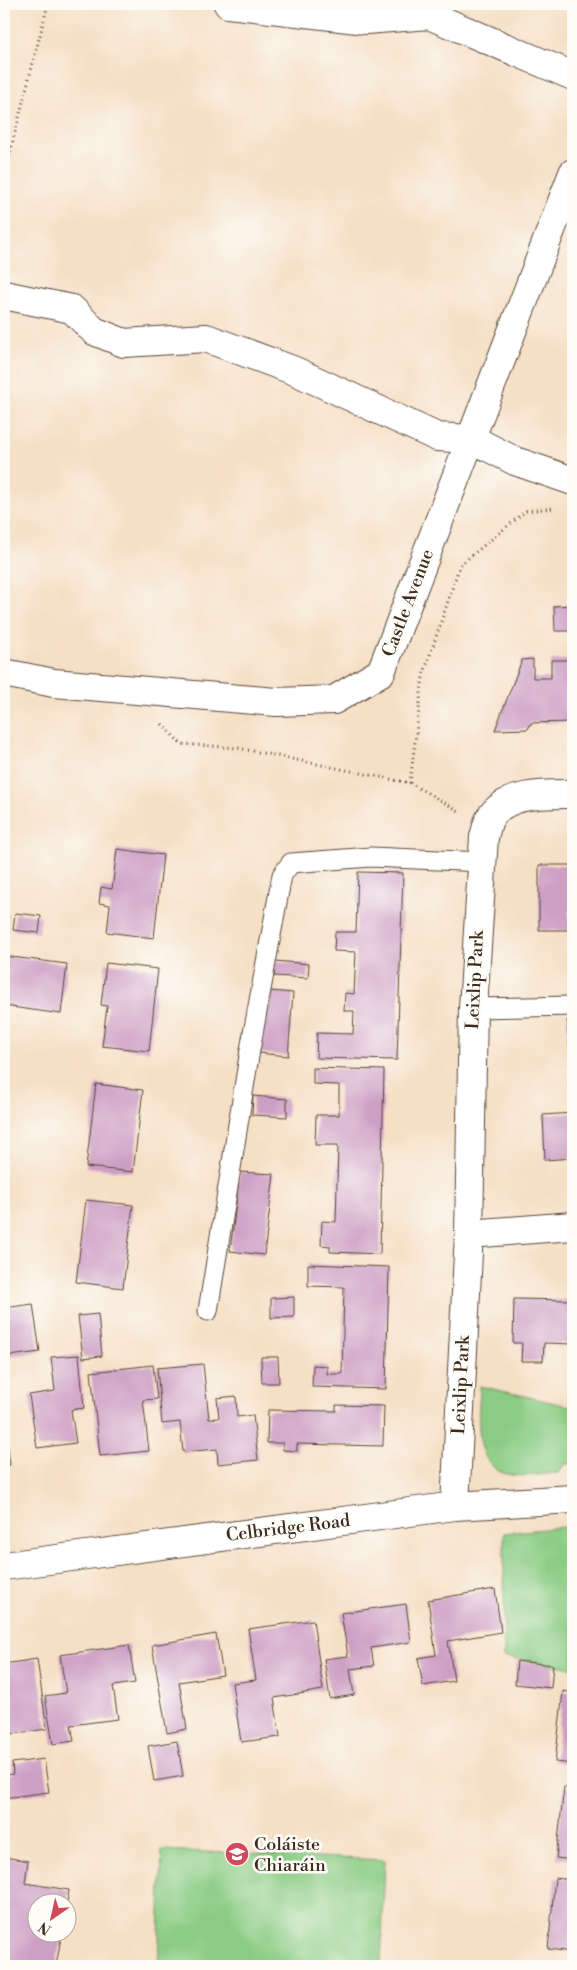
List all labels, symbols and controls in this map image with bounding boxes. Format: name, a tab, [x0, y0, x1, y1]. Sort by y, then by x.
street label: Castle Avenue	[377, 546, 439, 660]
street label: Leixlip Park	[461, 928, 489, 1030]
street label: Leixlip Park	[447, 1333, 475, 1435]
street label: Celbridge Road	[225, 1509, 352, 1547]
place label: Coláiste Chiaráin	[254, 1833, 326, 1877]
school or university icon: Coláiste Chiaráin	[224, 1841, 250, 1867]
north arrow	[28, 1892, 78, 1942]
text: N	[36, 1917, 55, 1939]

